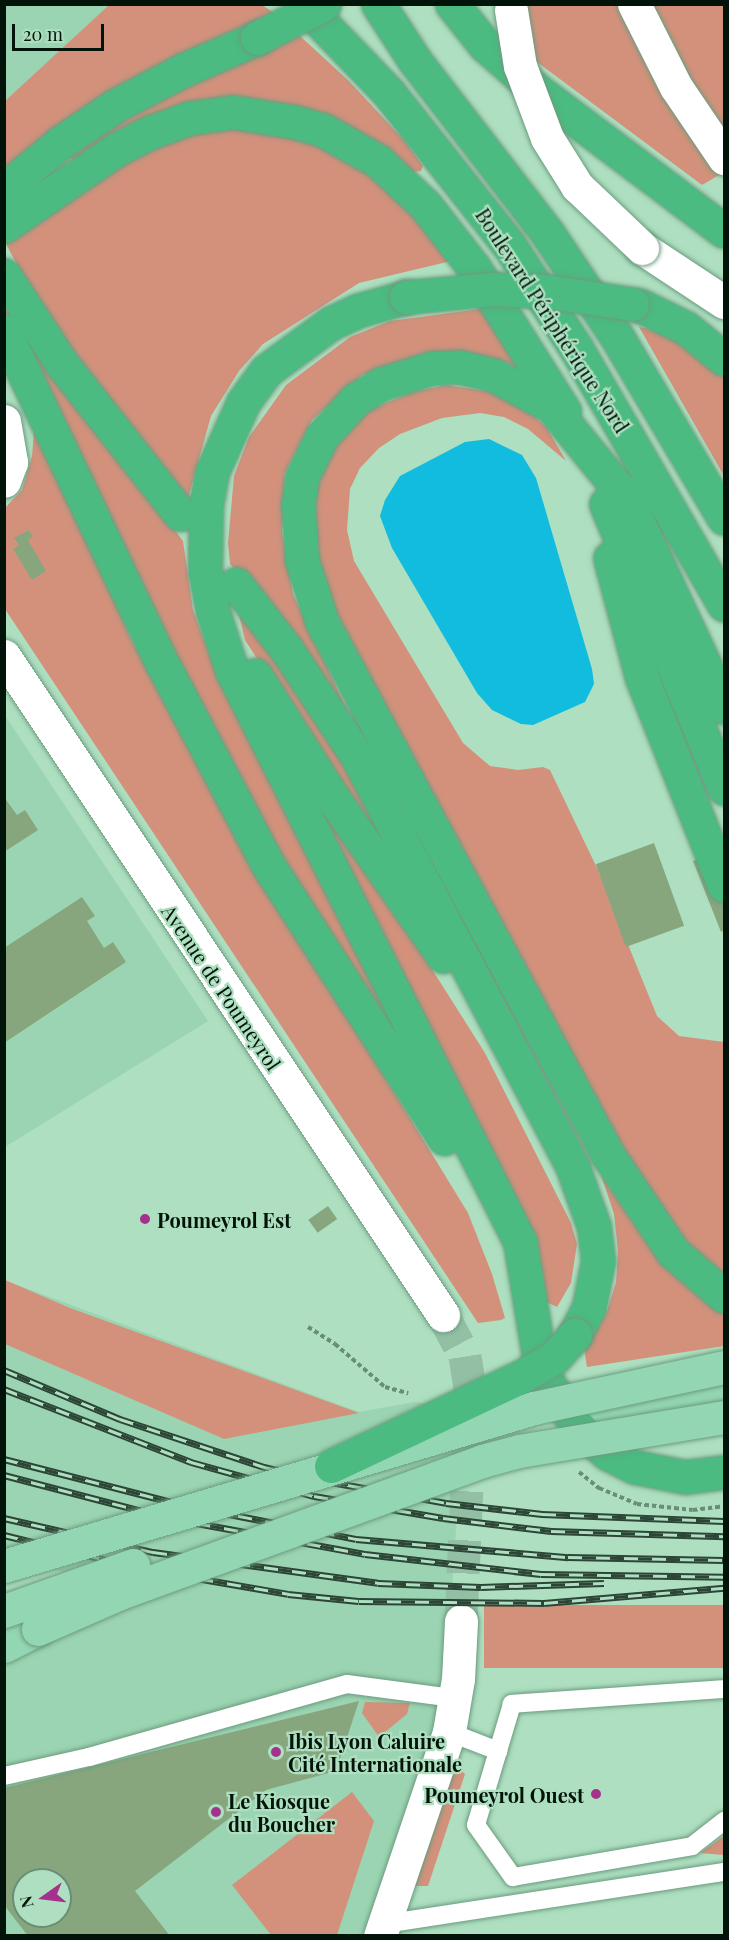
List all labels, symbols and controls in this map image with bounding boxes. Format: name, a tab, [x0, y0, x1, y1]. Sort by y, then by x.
scale bar	[15, 12, 106, 50]
text: 20 m	[23, 22, 63, 46]
street label: Boulevard Périphérique Nord	[471, 203, 635, 437]
street label: Avenue de Poumeyrol	[158, 900, 286, 1074]
place label: Poumeyrol Est	[157, 1207, 291, 1231]
marker: Poumeyrol Est	[138, 1212, 152, 1226]
place label: Ibis Lyon Caluire Cité Internationale	[288, 1728, 462, 1775]
marker: Ibis Lyon Caluire Cité Internationale	[269, 1745, 283, 1759]
place label: Poumeyrol Ouest	[424, 1782, 584, 1806]
marker: Poumeyrol Ouest	[589, 1787, 603, 1801]
place label: Le Kiosque du Boucher	[228, 1788, 335, 1835]
marker: Le Kiosque du Boucher	[209, 1805, 223, 1819]
north arrow	[12, 1868, 72, 1928]
text: N	[14, 1894, 38, 1910]

